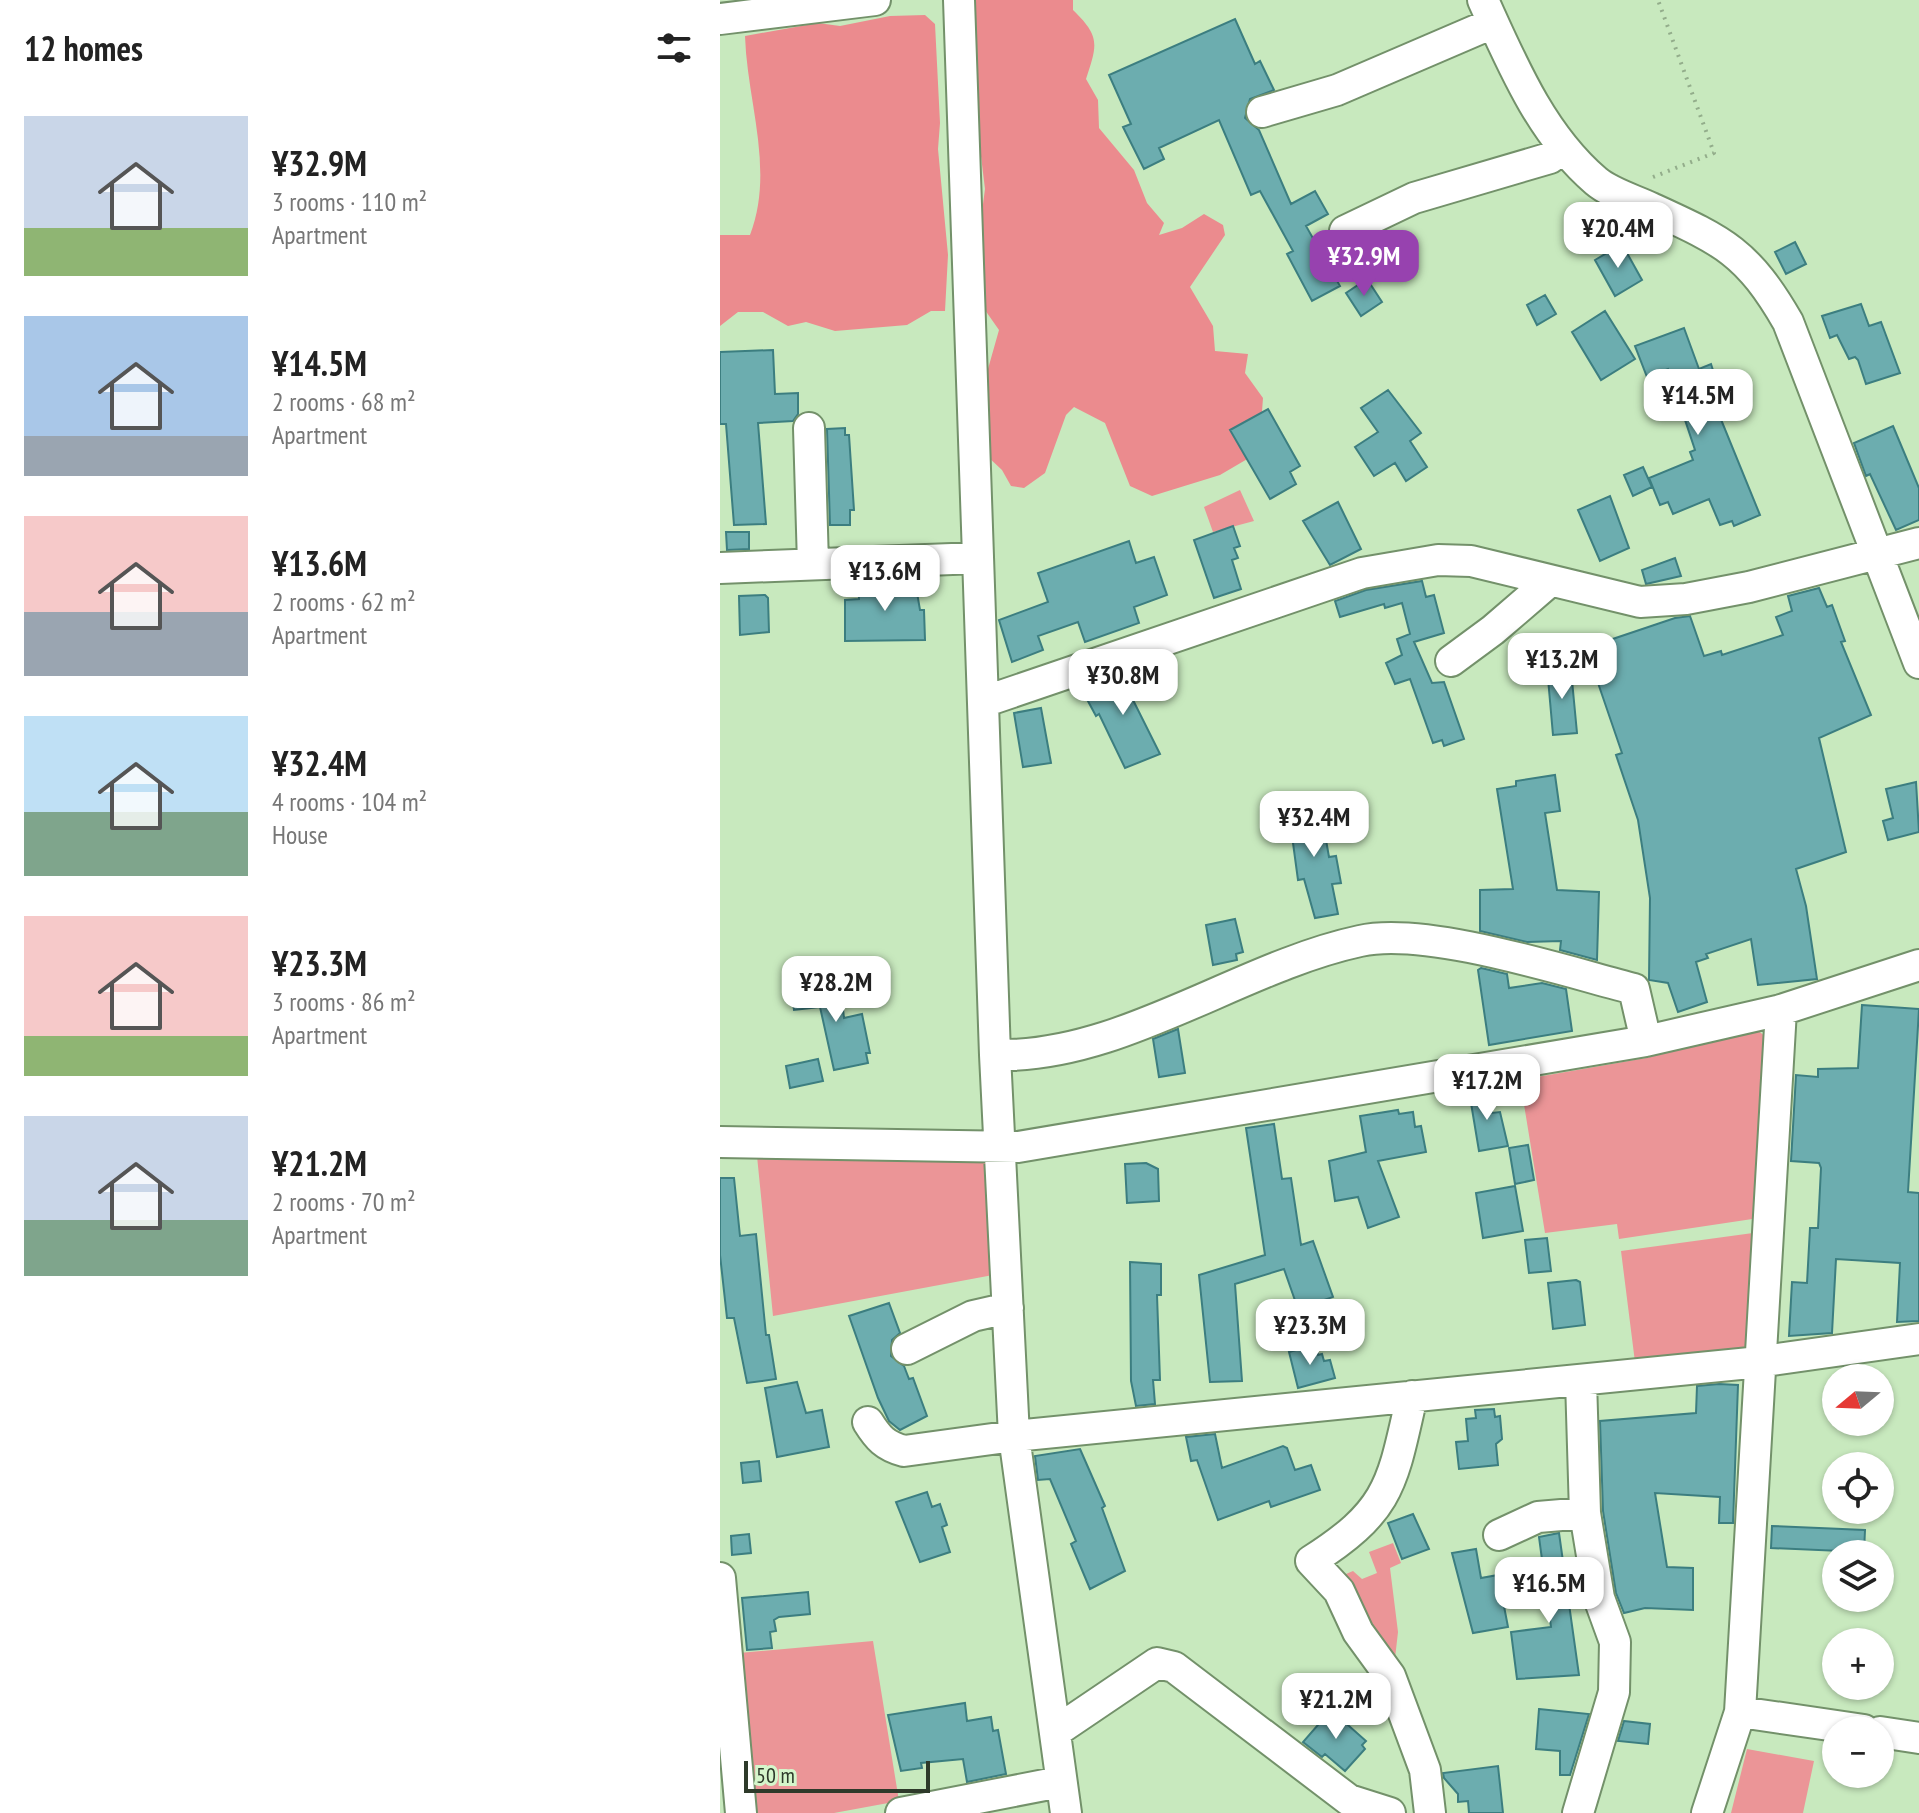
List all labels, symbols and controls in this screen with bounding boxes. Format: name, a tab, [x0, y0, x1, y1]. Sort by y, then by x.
text: 12 homes	[24, 26, 143, 70]
icon: filters	[652, 26, 696, 70]
text: ¥32.9M	[272, 141, 367, 185]
icon: home	[88, 148, 184, 244]
text: 3 rooms · 110 m²	[272, 185, 427, 218]
pin: ¥20.4M	[1553, 202, 1683, 270]
text: ¥20.4M	[1582, 211, 1654, 244]
text: Apartment	[272, 218, 367, 251]
pin: ¥32.9M	[1299, 230, 1429, 298]
text: ¥32.9M	[1328, 239, 1400, 272]
text: ¥14.5M	[272, 341, 367, 385]
icon: home	[88, 348, 184, 444]
pin: ¥14.5M	[1633, 369, 1763, 437]
text: ¥14.5M	[1662, 378, 1734, 411]
text: 2 rooms · 68 m²	[272, 385, 416, 418]
text: Apartment	[272, 418, 367, 451]
text: ¥13.6M	[272, 541, 367, 585]
pin: ¥13.6M	[820, 545, 950, 613]
icon: home	[88, 548, 184, 644]
text: ¥13.6M	[849, 554, 921, 587]
text: 2 rooms · 62 m²	[272, 585, 416, 618]
text: Apartment	[272, 618, 367, 651]
pin: ¥13.2M	[1497, 633, 1627, 701]
text: ¥13.2M	[1526, 642, 1598, 675]
pin: ¥30.8M	[1058, 649, 1188, 717]
text: ¥30.8M	[1087, 658, 1159, 691]
text: ¥32.4M	[272, 741, 367, 785]
icon: home	[88, 748, 184, 844]
text: 4 rooms · 104 m²	[272, 785, 427, 818]
pin: ¥32.4M	[1249, 791, 1379, 859]
text: ¥32.4M	[1278, 800, 1350, 833]
text: House	[272, 818, 328, 851]
text: ¥23.3M	[272, 941, 367, 985]
icon: home	[88, 948, 184, 1044]
pin: ¥28.2M	[771, 956, 901, 1024]
text: ¥28.2M	[800, 965, 872, 998]
text: 3 rooms · 86 m²	[272, 985, 416, 1018]
text: Apartment	[272, 1018, 367, 1051]
pin: ¥17.2M	[1422, 1054, 1552, 1122]
text: ¥17.2M	[1452, 1063, 1522, 1096]
text: ¥21.2M	[272, 1141, 367, 1185]
icon: home	[88, 1148, 184, 1244]
text: 2 rooms · 70 m²	[272, 1185, 416, 1218]
text: Apartment	[272, 1218, 367, 1251]
pin: ¥23.3M	[1245, 1299, 1375, 1367]
text: ¥23.3M	[1274, 1308, 1346, 1341]
north arrow	[1822, 1364, 1894, 1436]
map controls	[1822, 1364, 1894, 1788]
button: locate	[1822, 1452, 1894, 1524]
button: layers	[1822, 1540, 1894, 1612]
pin: ¥16.5M	[1484, 1557, 1614, 1625]
text: ¥16.5M	[1513, 1566, 1585, 1599]
button: +	[1822, 1628, 1894, 1700]
pin: ¥21.2M	[1271, 1673, 1401, 1741]
text: ¥21.2M	[1300, 1682, 1372, 1715]
button: −	[1822, 1716, 1894, 1788]
scale bar	[744, 1757, 930, 1793]
text: 50 m	[756, 1761, 795, 1789]

